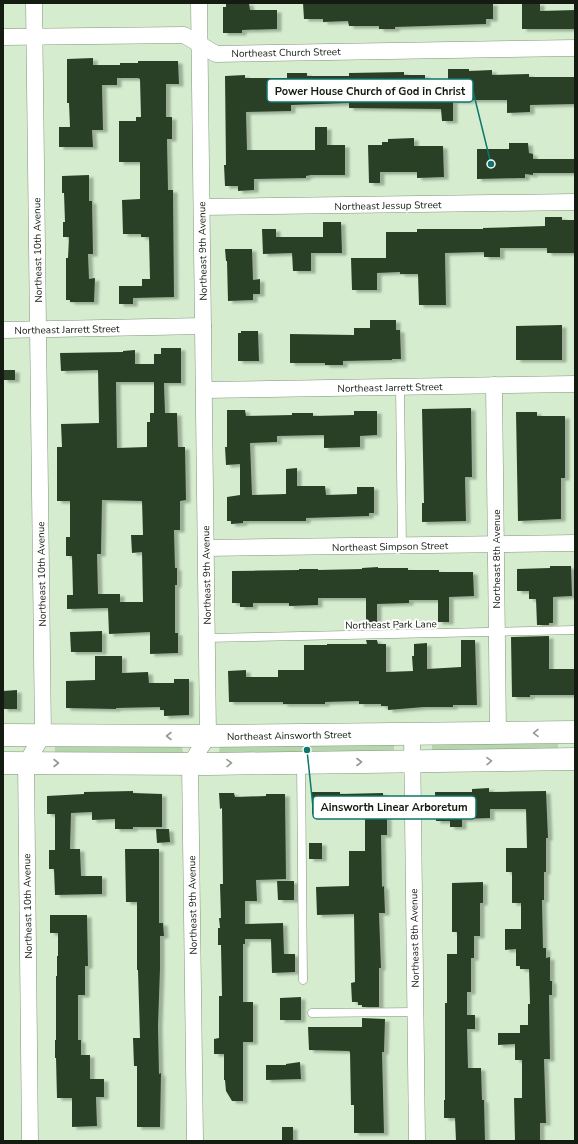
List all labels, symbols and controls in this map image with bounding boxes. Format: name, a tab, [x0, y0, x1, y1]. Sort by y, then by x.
street label: Northeast Church Street	[231, 45, 341, 61]
callout: Power House Church of God in Christ	[267, 79, 473, 102]
text: Power House Church of God in Christ	[275, 84, 466, 99]
street label: Northeast 10th Avenue	[30, 197, 46, 303]
street label: Northeast Jessup Street	[334, 198, 442, 214]
street label: Northeast 9th Avenue	[195, 201, 211, 301]
street label: Northeast Jarrett Street	[14, 322, 120, 338]
street label: Northeast Jarrett Street	[337, 380, 443, 396]
street label: Northeast 8th Avenue	[490, 509, 504, 609]
street label: Northeast 10th Avenue	[34, 521, 50, 627]
street label: Northeast 9th Avenue	[199, 525, 215, 625]
street label: Northeast Simpson Street	[332, 539, 449, 555]
street label: Northeast Park Lane	[345, 617, 437, 633]
street label: Northeast Ainsworth Street	[227, 728, 352, 744]
one-way arrow	[533, 729, 539, 737]
one-way arrow	[166, 732, 172, 740]
one-way arrow	[486, 757, 492, 765]
one-way arrow	[356, 758, 362, 766]
one-way arrow	[53, 759, 59, 767]
one-way arrow	[226, 759, 232, 767]
callout: Ainsworth Linear Arboretum	[313, 796, 476, 819]
text: Ainsworth Linear Arboretum	[320, 800, 468, 815]
street label: Northeast 10th Avenue	[20, 853, 36, 959]
street label: Northeast 9th Avenue	[185, 855, 201, 955]
street label: Northeast 8th Avenue	[407, 888, 423, 988]

